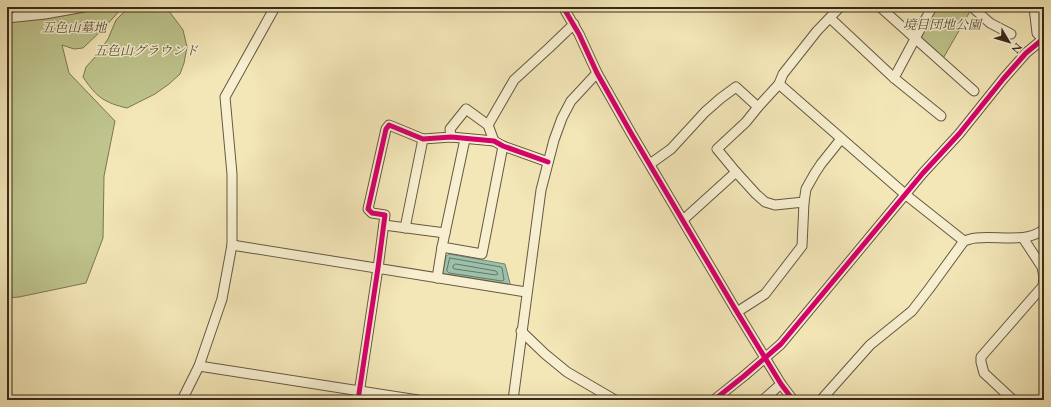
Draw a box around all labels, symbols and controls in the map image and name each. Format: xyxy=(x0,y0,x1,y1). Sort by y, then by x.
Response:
park label: 境目団地公園 xyxy=(903,16,983,34)
park label: 五色山墓地 xyxy=(41,19,108,37)
north arrow xyxy=(989,22,1029,62)
text: N xyxy=(1007,39,1025,57)
park label: 五色山グラウンド xyxy=(94,42,199,60)

